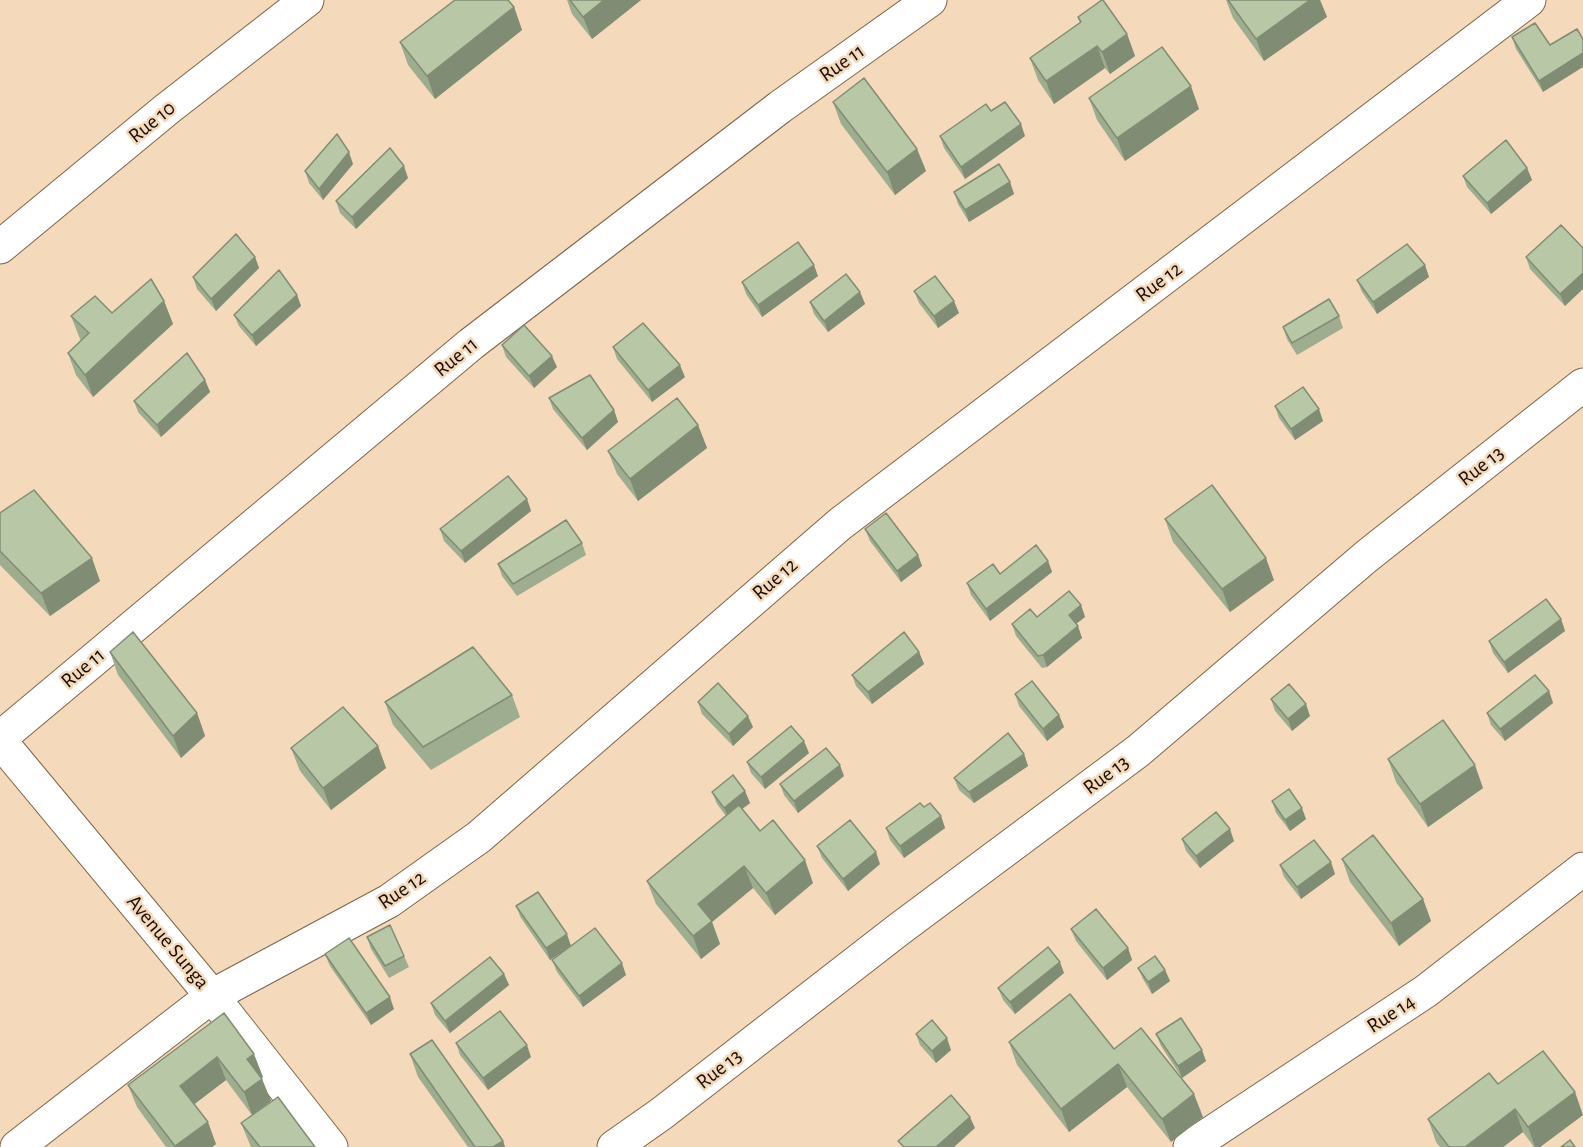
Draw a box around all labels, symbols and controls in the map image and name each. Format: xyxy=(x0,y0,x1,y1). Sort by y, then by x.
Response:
street label: Rue 11 xyxy=(814,38,870,88)
street label: Rue 10 xyxy=(123,95,181,149)
street label: Rue 12 xyxy=(1131,256,1187,308)
street label: Rue 11 xyxy=(429,332,483,382)
street label: Rue 13 xyxy=(1453,440,1509,492)
street label: Rue 12 xyxy=(747,552,803,606)
street label: Rue 11 xyxy=(56,642,110,694)
street label: Rue 13 xyxy=(1078,750,1134,800)
street label: Rue 12 xyxy=(373,865,431,915)
street label: Avenue Sunga xyxy=(121,890,215,994)
street label: Rue 14 xyxy=(1362,989,1420,1039)
street label: Rue 13 xyxy=(691,1043,747,1095)

